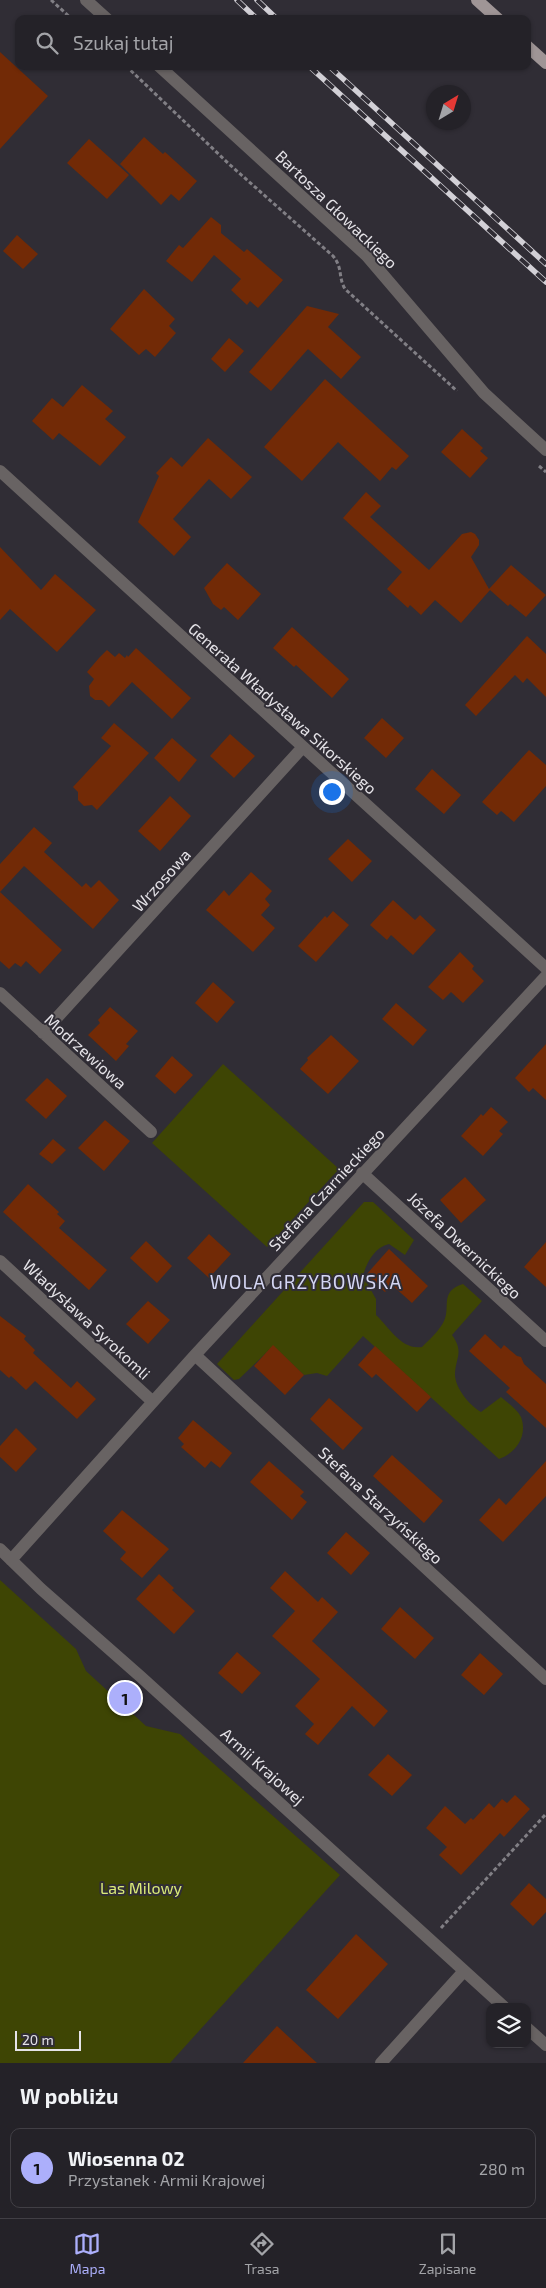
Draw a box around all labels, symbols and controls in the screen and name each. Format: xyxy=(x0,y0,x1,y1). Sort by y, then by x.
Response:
search box xyxy=(15,15,531,70)
icon: search xyxy=(33,29,61,57)
text: Szukaj tutaj xyxy=(73,31,173,54)
north arrow xyxy=(426,85,471,130)
street label: Bartosza Głowackiego xyxy=(272,146,402,272)
street label: Generała Władysława Sikorskiego xyxy=(185,618,381,798)
your location xyxy=(319,779,345,805)
street label: Wrzosowa xyxy=(128,845,194,915)
street label: Modrzewiowa xyxy=(41,1009,131,1093)
street label: Stefana Czarnieckiego xyxy=(264,1124,388,1254)
street label: Józefa Dwernickiego xyxy=(404,1188,526,1302)
street label: Władysława Syrokomli xyxy=(20,1255,154,1383)
district label: WOLA GRZYBOWSKA xyxy=(210,1270,402,1293)
street label: Stefana Starzyńskiego xyxy=(315,1442,447,1568)
pin: 1 xyxy=(109,1679,141,1717)
street label: Armii Krajowej xyxy=(217,1724,308,1809)
park label: Las Milowy xyxy=(100,1878,183,1897)
map controls xyxy=(486,2003,531,2048)
button: layers xyxy=(486,2003,531,2048)
scale bar xyxy=(15,2028,81,2051)
text: 20 m xyxy=(22,2031,54,2048)
text: W pobliżu xyxy=(20,2083,119,2108)
text: Wiosenna 02 xyxy=(68,2147,185,2170)
text: 1 xyxy=(34,2159,40,2178)
text: 280 m xyxy=(479,2159,525,2178)
text: Przystanek · Armii Krajowej xyxy=(68,2170,265,2189)
tab: Mapa xyxy=(70,2230,105,2277)
tab: Trasa xyxy=(245,2230,280,2277)
tab: Zapisane xyxy=(419,2230,476,2277)

